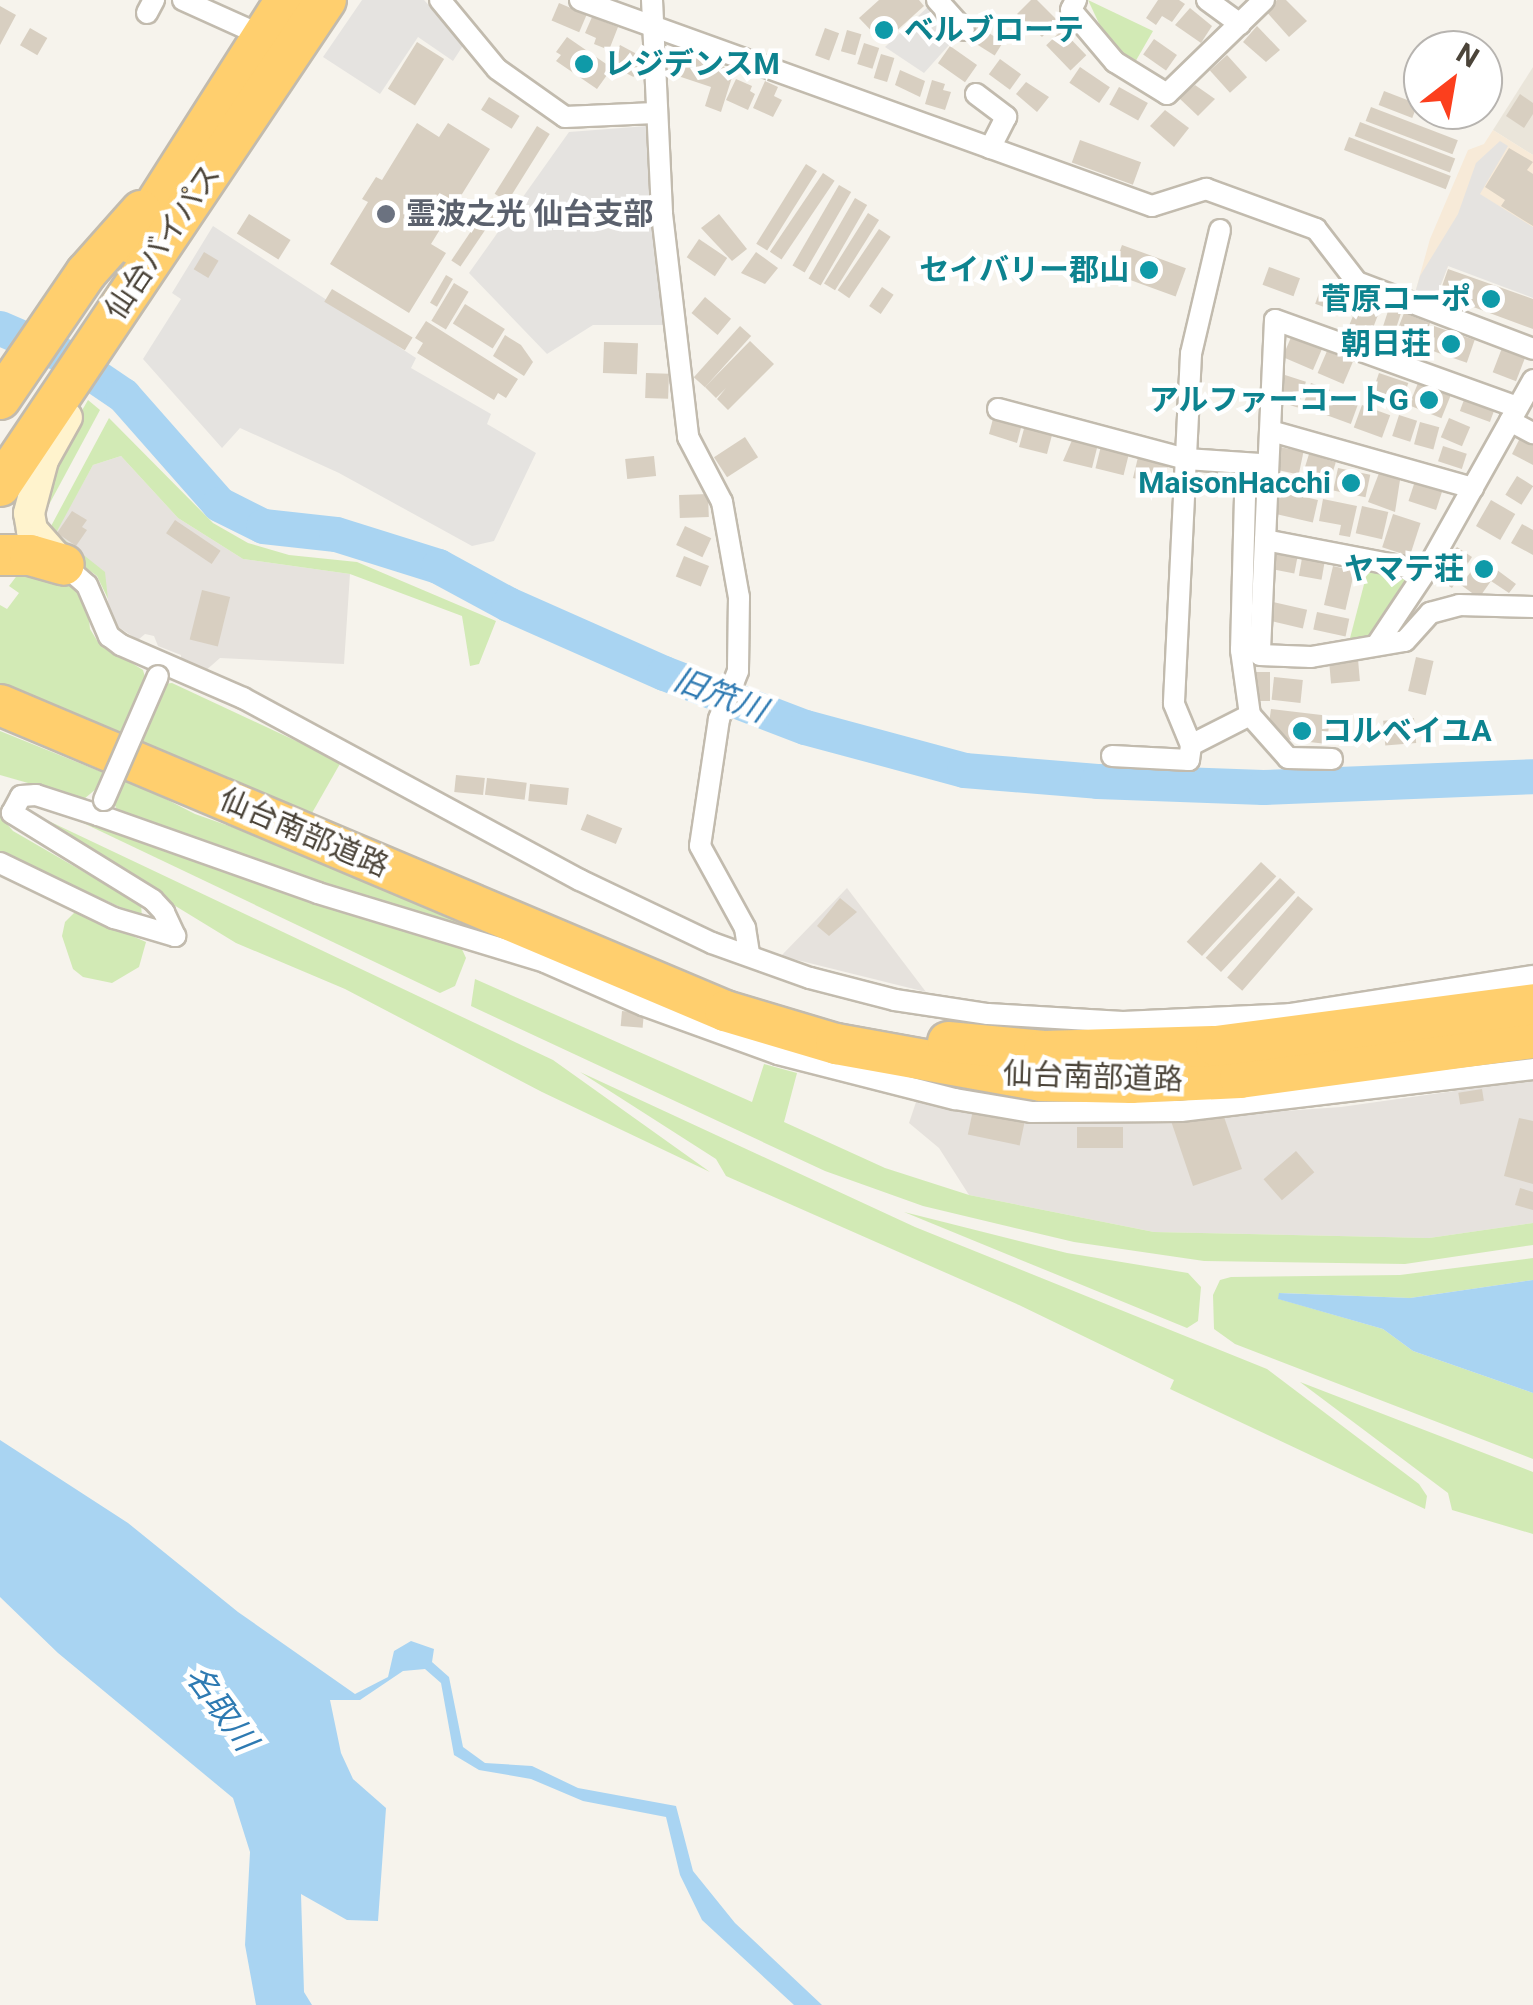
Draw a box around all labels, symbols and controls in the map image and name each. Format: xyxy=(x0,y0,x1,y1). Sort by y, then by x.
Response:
place label: ベルブローテ xyxy=(904,12,1084,48)
marker: ベルブローテ xyxy=(873,19,895,41)
north arrow xyxy=(1403,30,1503,130)
text: N xyxy=(1451,36,1485,75)
place label: レジデンスM xyxy=(604,46,780,82)
marker: レジデンスM xyxy=(573,53,595,75)
street label: 仙台バイパス xyxy=(98,157,228,327)
place label: 霊波之光 仙台支部 xyxy=(406,196,653,232)
marker: 霊波之光 仙台支部 xyxy=(375,203,397,225)
place label: セイバリー郡山 xyxy=(919,252,1129,288)
marker: セイバリー郡山 xyxy=(1138,259,1160,281)
place label: 菅原コーポ xyxy=(1321,281,1471,317)
marker: 菅原コーポ xyxy=(1480,288,1502,310)
place label: 朝日荘 xyxy=(1341,326,1431,362)
marker: 朝日荘 xyxy=(1440,333,1462,355)
place label: アルファーコートG xyxy=(1149,382,1409,418)
marker: アルファーコートG xyxy=(1418,389,1440,411)
place label: MaisonHacchi xyxy=(1138,465,1331,501)
marker: MaisonHacchi xyxy=(1340,472,1362,494)
place label: ヤマテ荘 xyxy=(1344,551,1464,587)
marker: ヤマテ荘 xyxy=(1473,558,1495,580)
water label: 旧笊川 xyxy=(668,660,772,730)
place label: コルベイユA xyxy=(1322,713,1492,749)
marker: コルベイユA xyxy=(1291,720,1313,742)
street label: 仙台南部道路 xyxy=(214,781,394,885)
street label: 仙台南部道路 xyxy=(1002,1056,1184,1098)
water label: 名取川 xyxy=(177,1658,265,1758)

